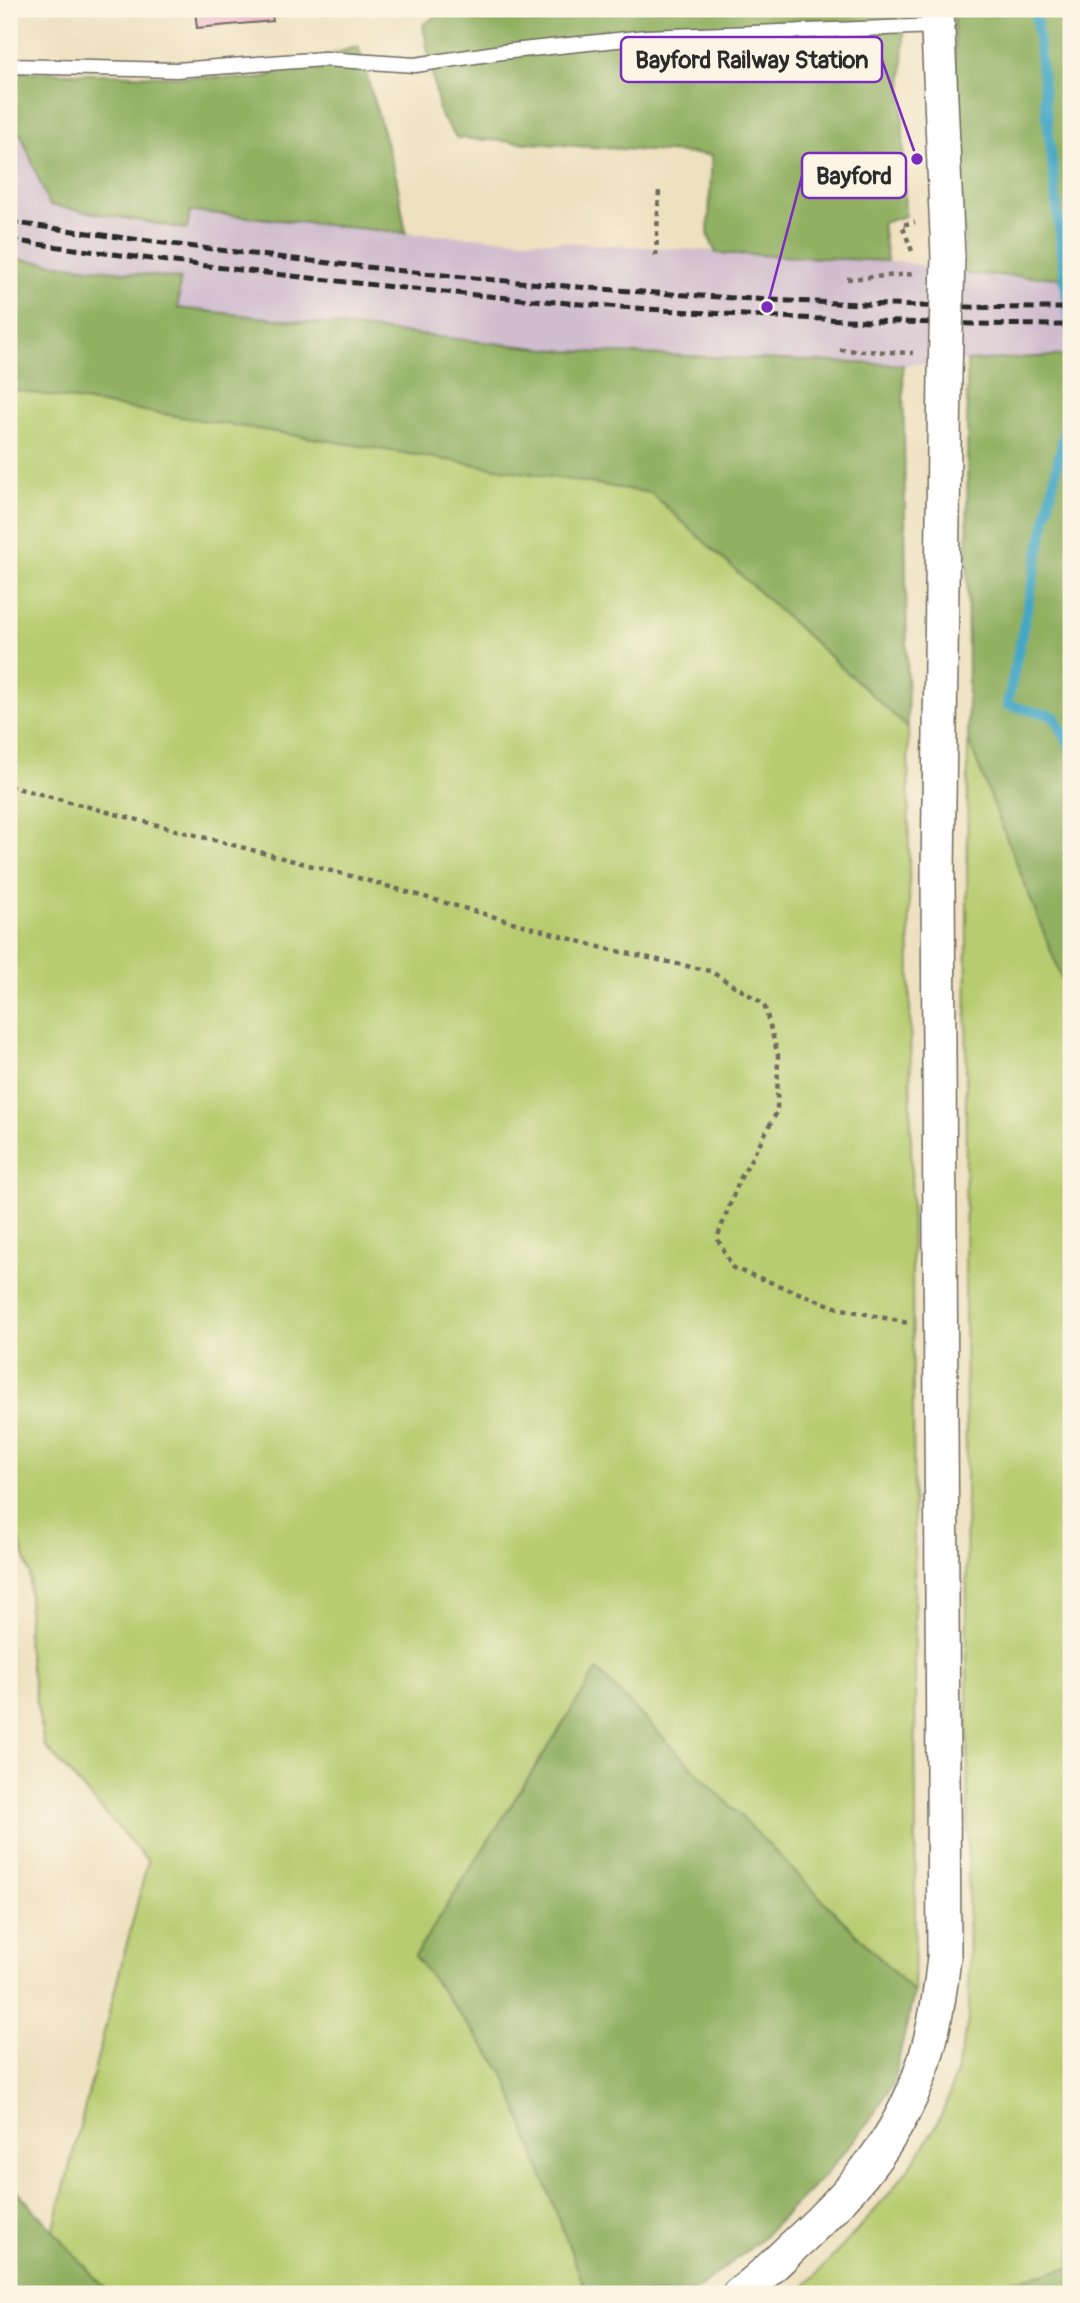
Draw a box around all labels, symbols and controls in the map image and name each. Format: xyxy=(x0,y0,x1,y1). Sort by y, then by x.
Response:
callout: Bayford Railway Station xyxy=(621,37,882,82)
text: Bayford Railway Station xyxy=(635,46,869,75)
callout: Bayford xyxy=(802,153,906,198)
text: Bayford xyxy=(816,162,892,191)

